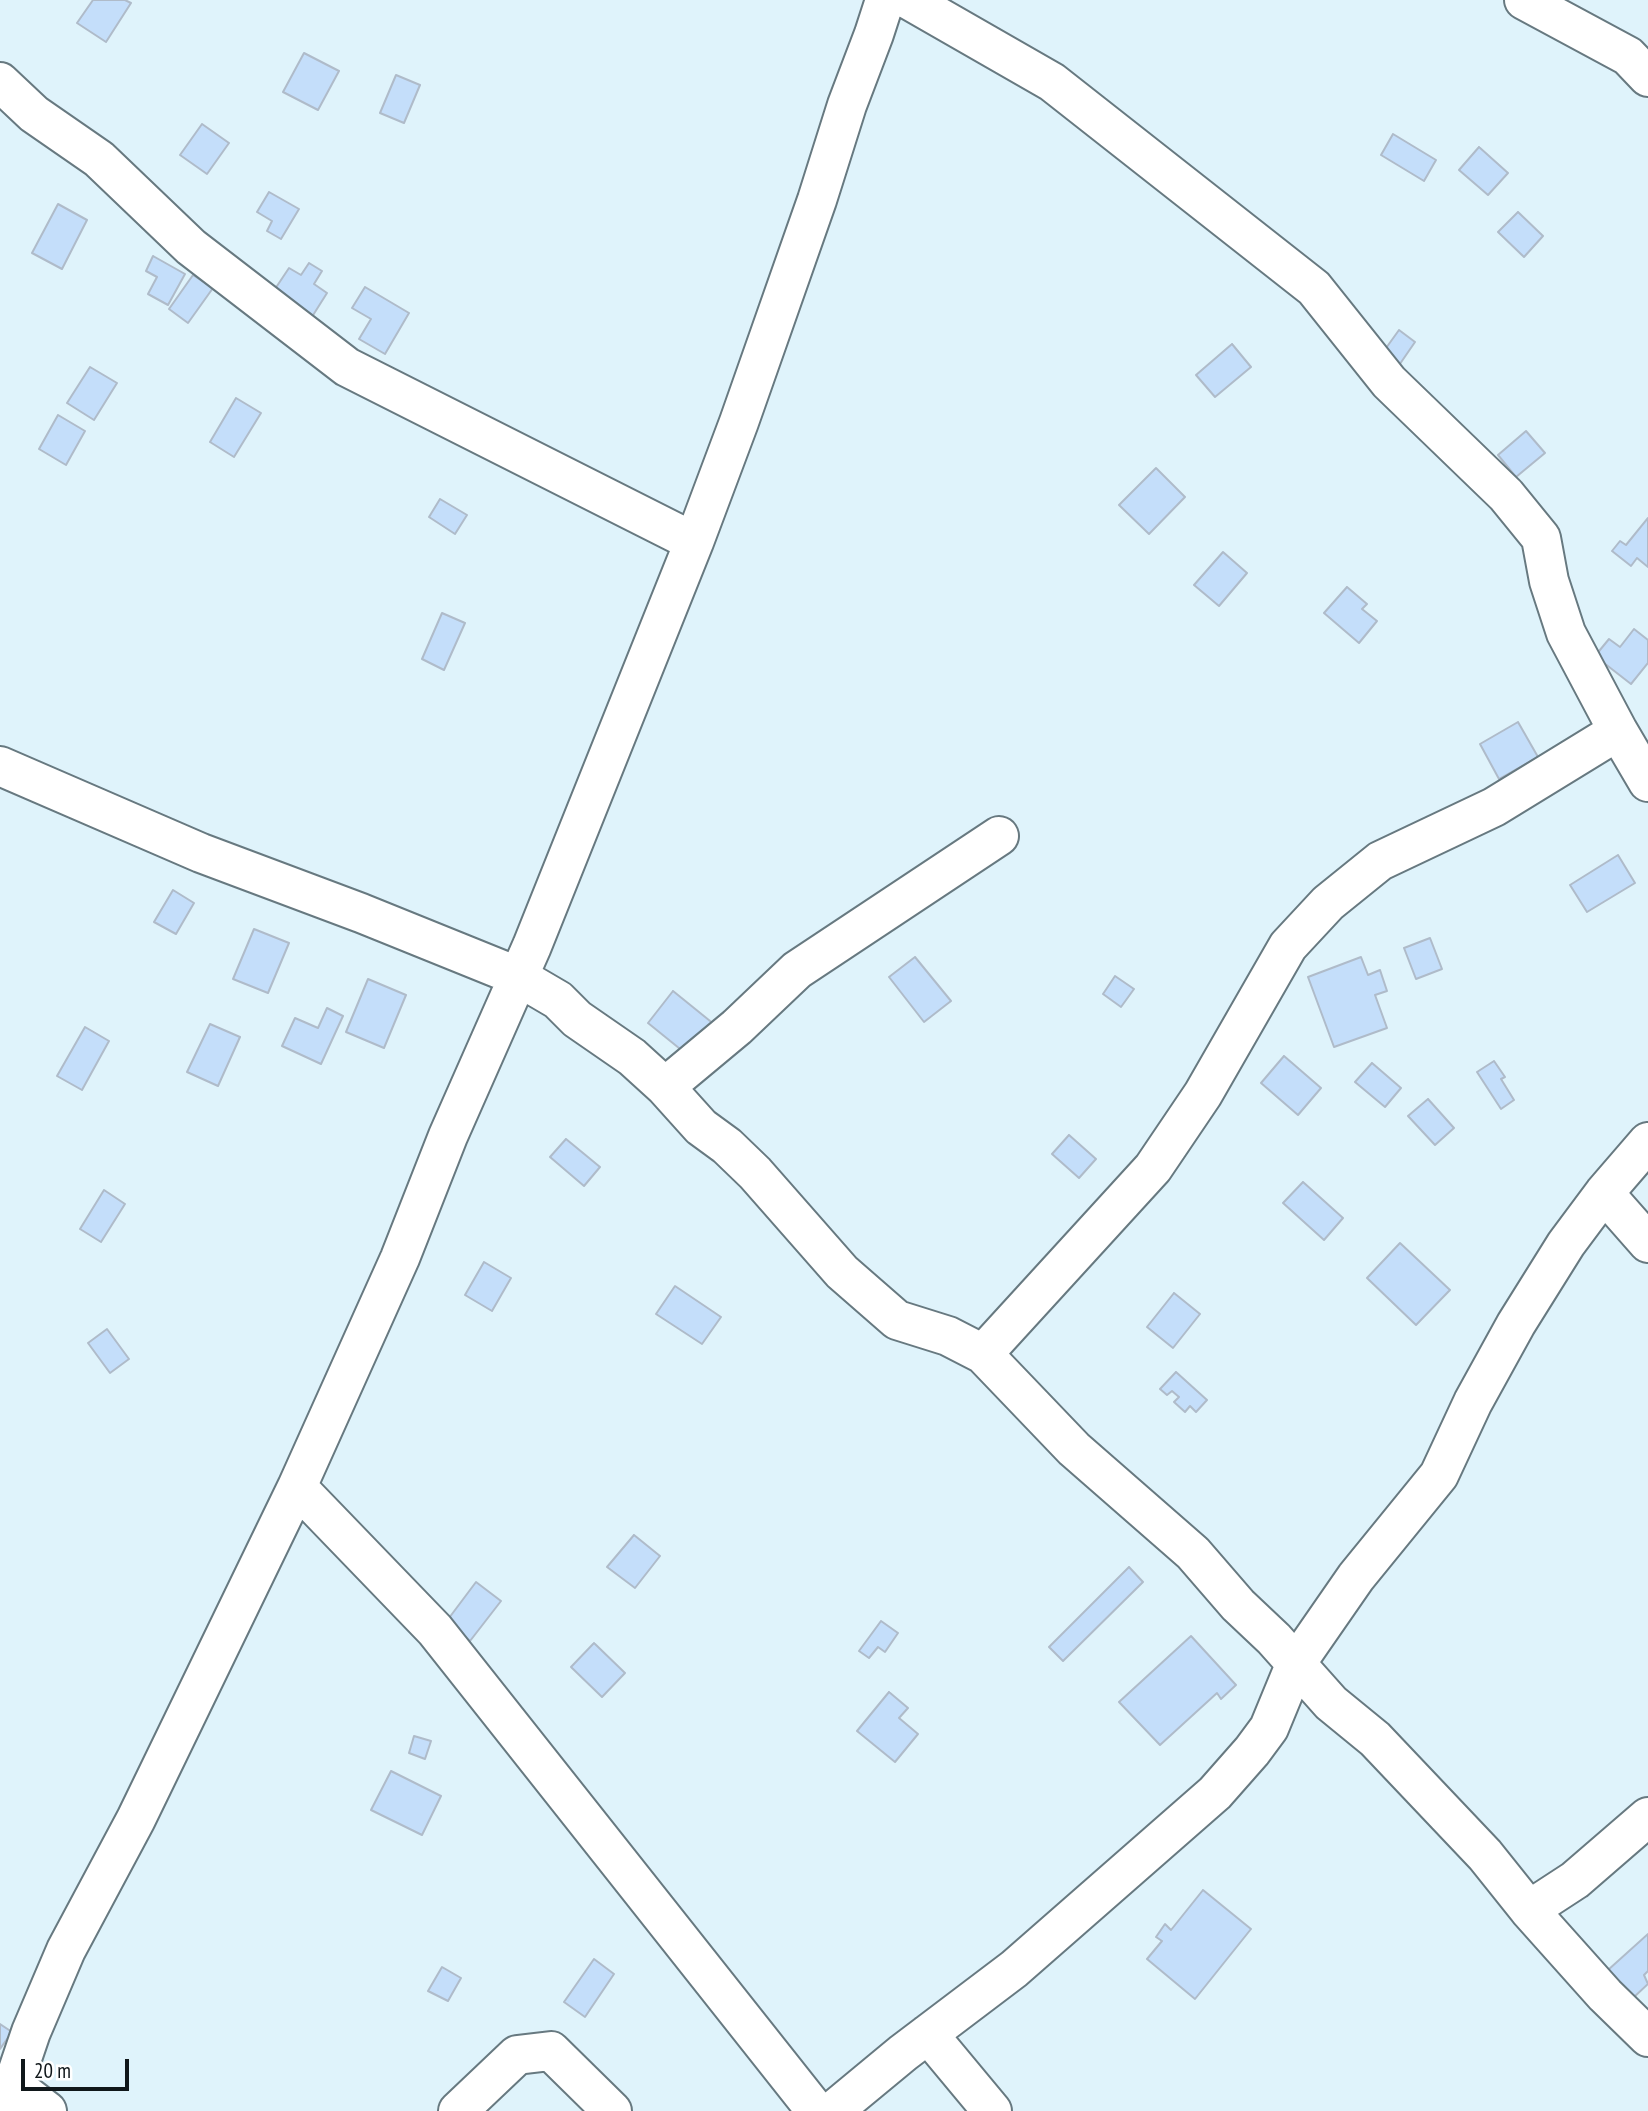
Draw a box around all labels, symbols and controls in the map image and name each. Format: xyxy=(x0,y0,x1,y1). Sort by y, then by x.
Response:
scale bar xyxy=(24,2044,133,2088)
text: 20 m xyxy=(34,2057,71,2084)

